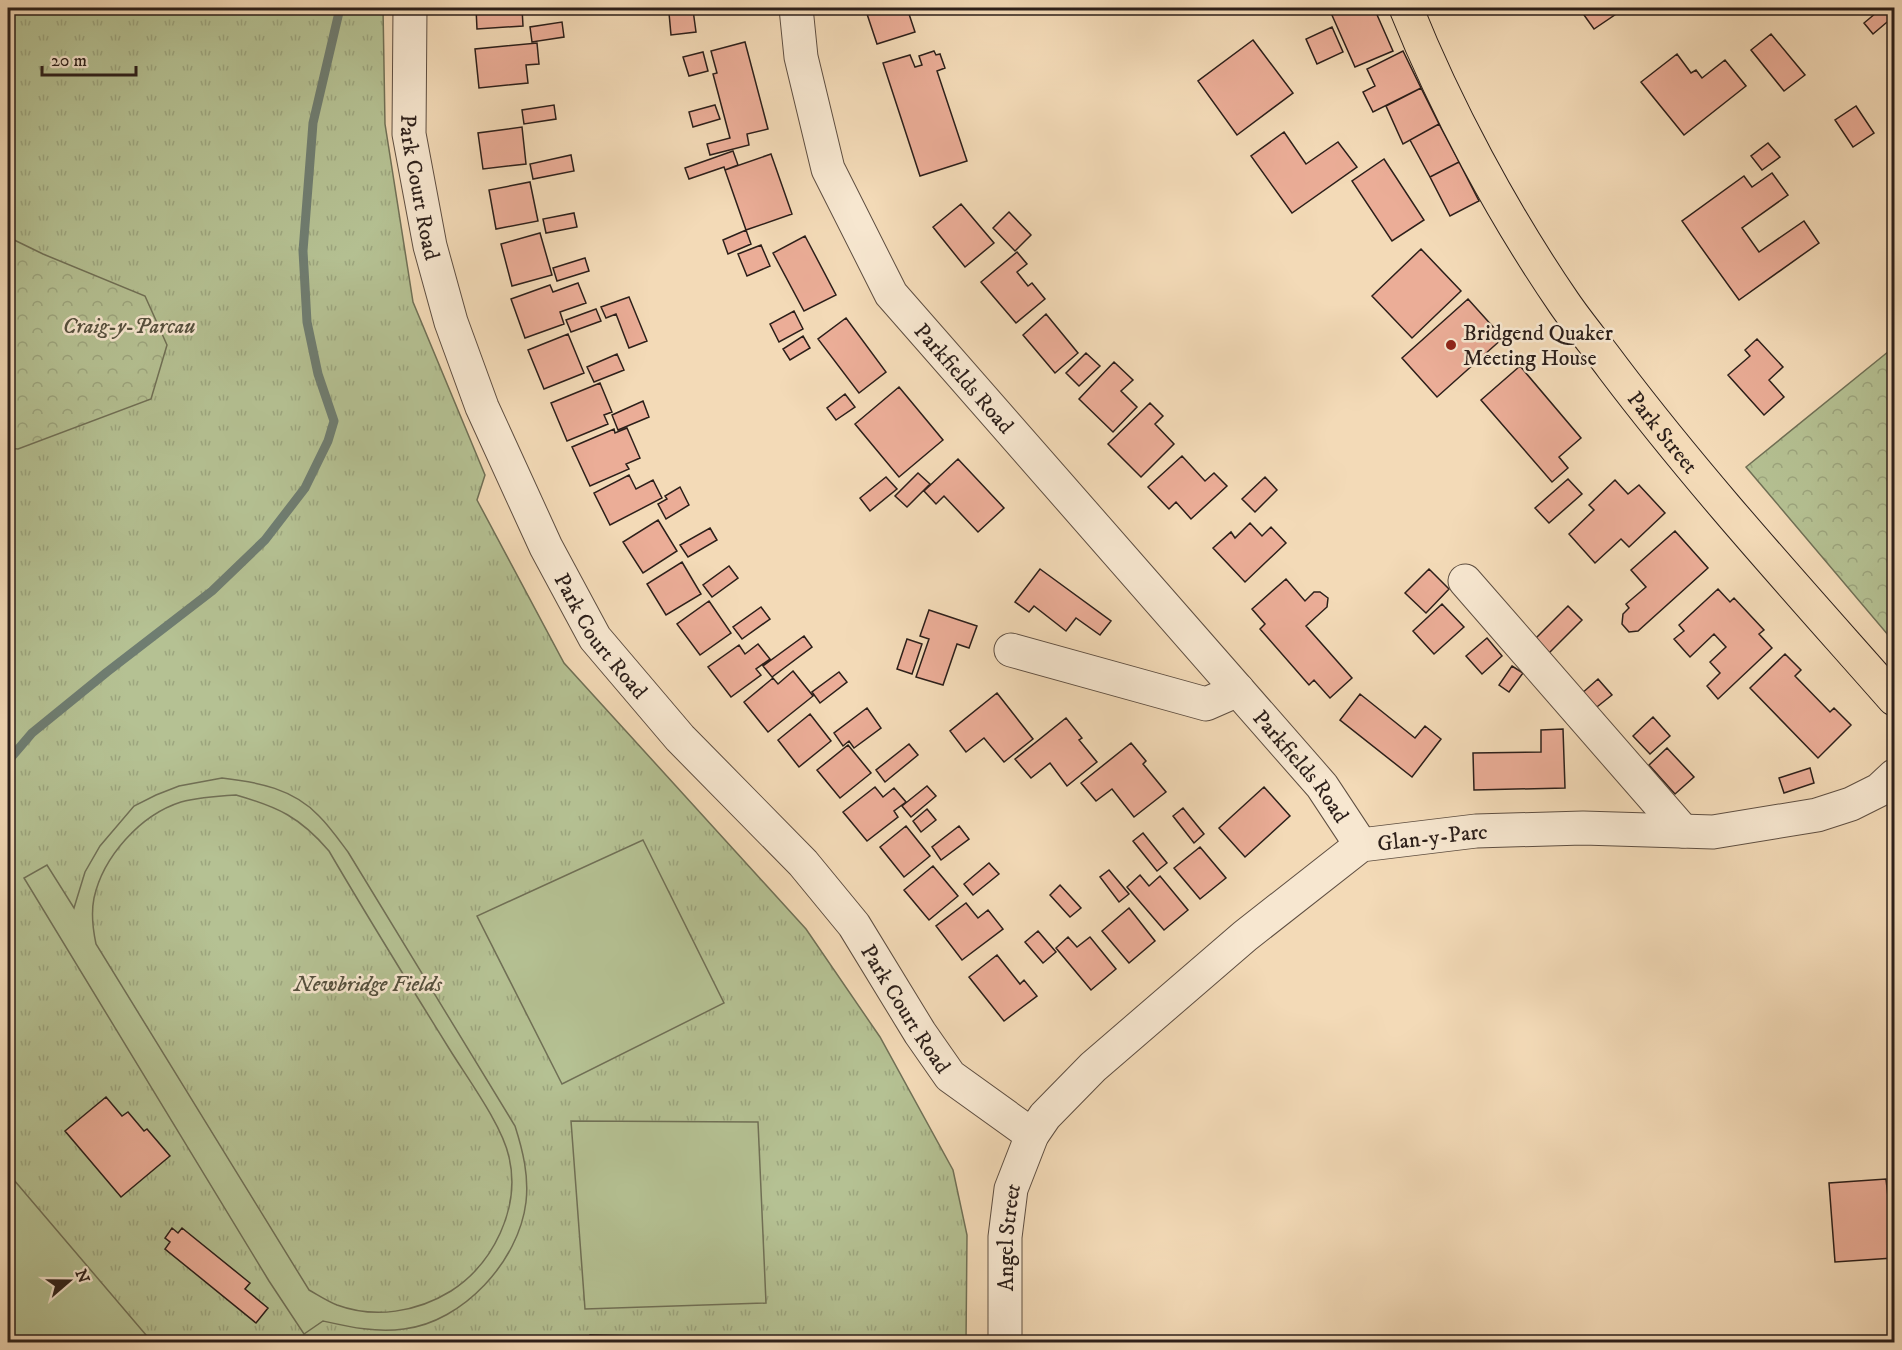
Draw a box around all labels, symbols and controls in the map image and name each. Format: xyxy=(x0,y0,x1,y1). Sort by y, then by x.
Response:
scale bar xyxy=(42,39,136,77)
text: 20 m xyxy=(51,50,87,72)
street label: Park Court Road xyxy=(394,114,445,263)
park label: Craig-y-Parcau xyxy=(62,313,196,340)
street label: Parkfields Road xyxy=(908,318,1019,440)
place label: Bridgend Quaker Meeting House xyxy=(1463,320,1614,372)
marker: Bridgend Quaker Meeting House xyxy=(1444,338,1458,352)
street label: Park Street xyxy=(1621,386,1703,479)
street label: Park Court Road xyxy=(548,569,653,705)
street label: Parkfields Road xyxy=(1246,705,1354,828)
street label: Glan-y-Parc xyxy=(1376,819,1488,858)
street label: Park Court Road xyxy=(854,940,956,1079)
park label: Newbridge Fields xyxy=(292,971,443,998)
street label: Angel Street xyxy=(993,1179,1027,1291)
north arrow xyxy=(39,1251,99,1311)
text: N xyxy=(71,1267,94,1286)

